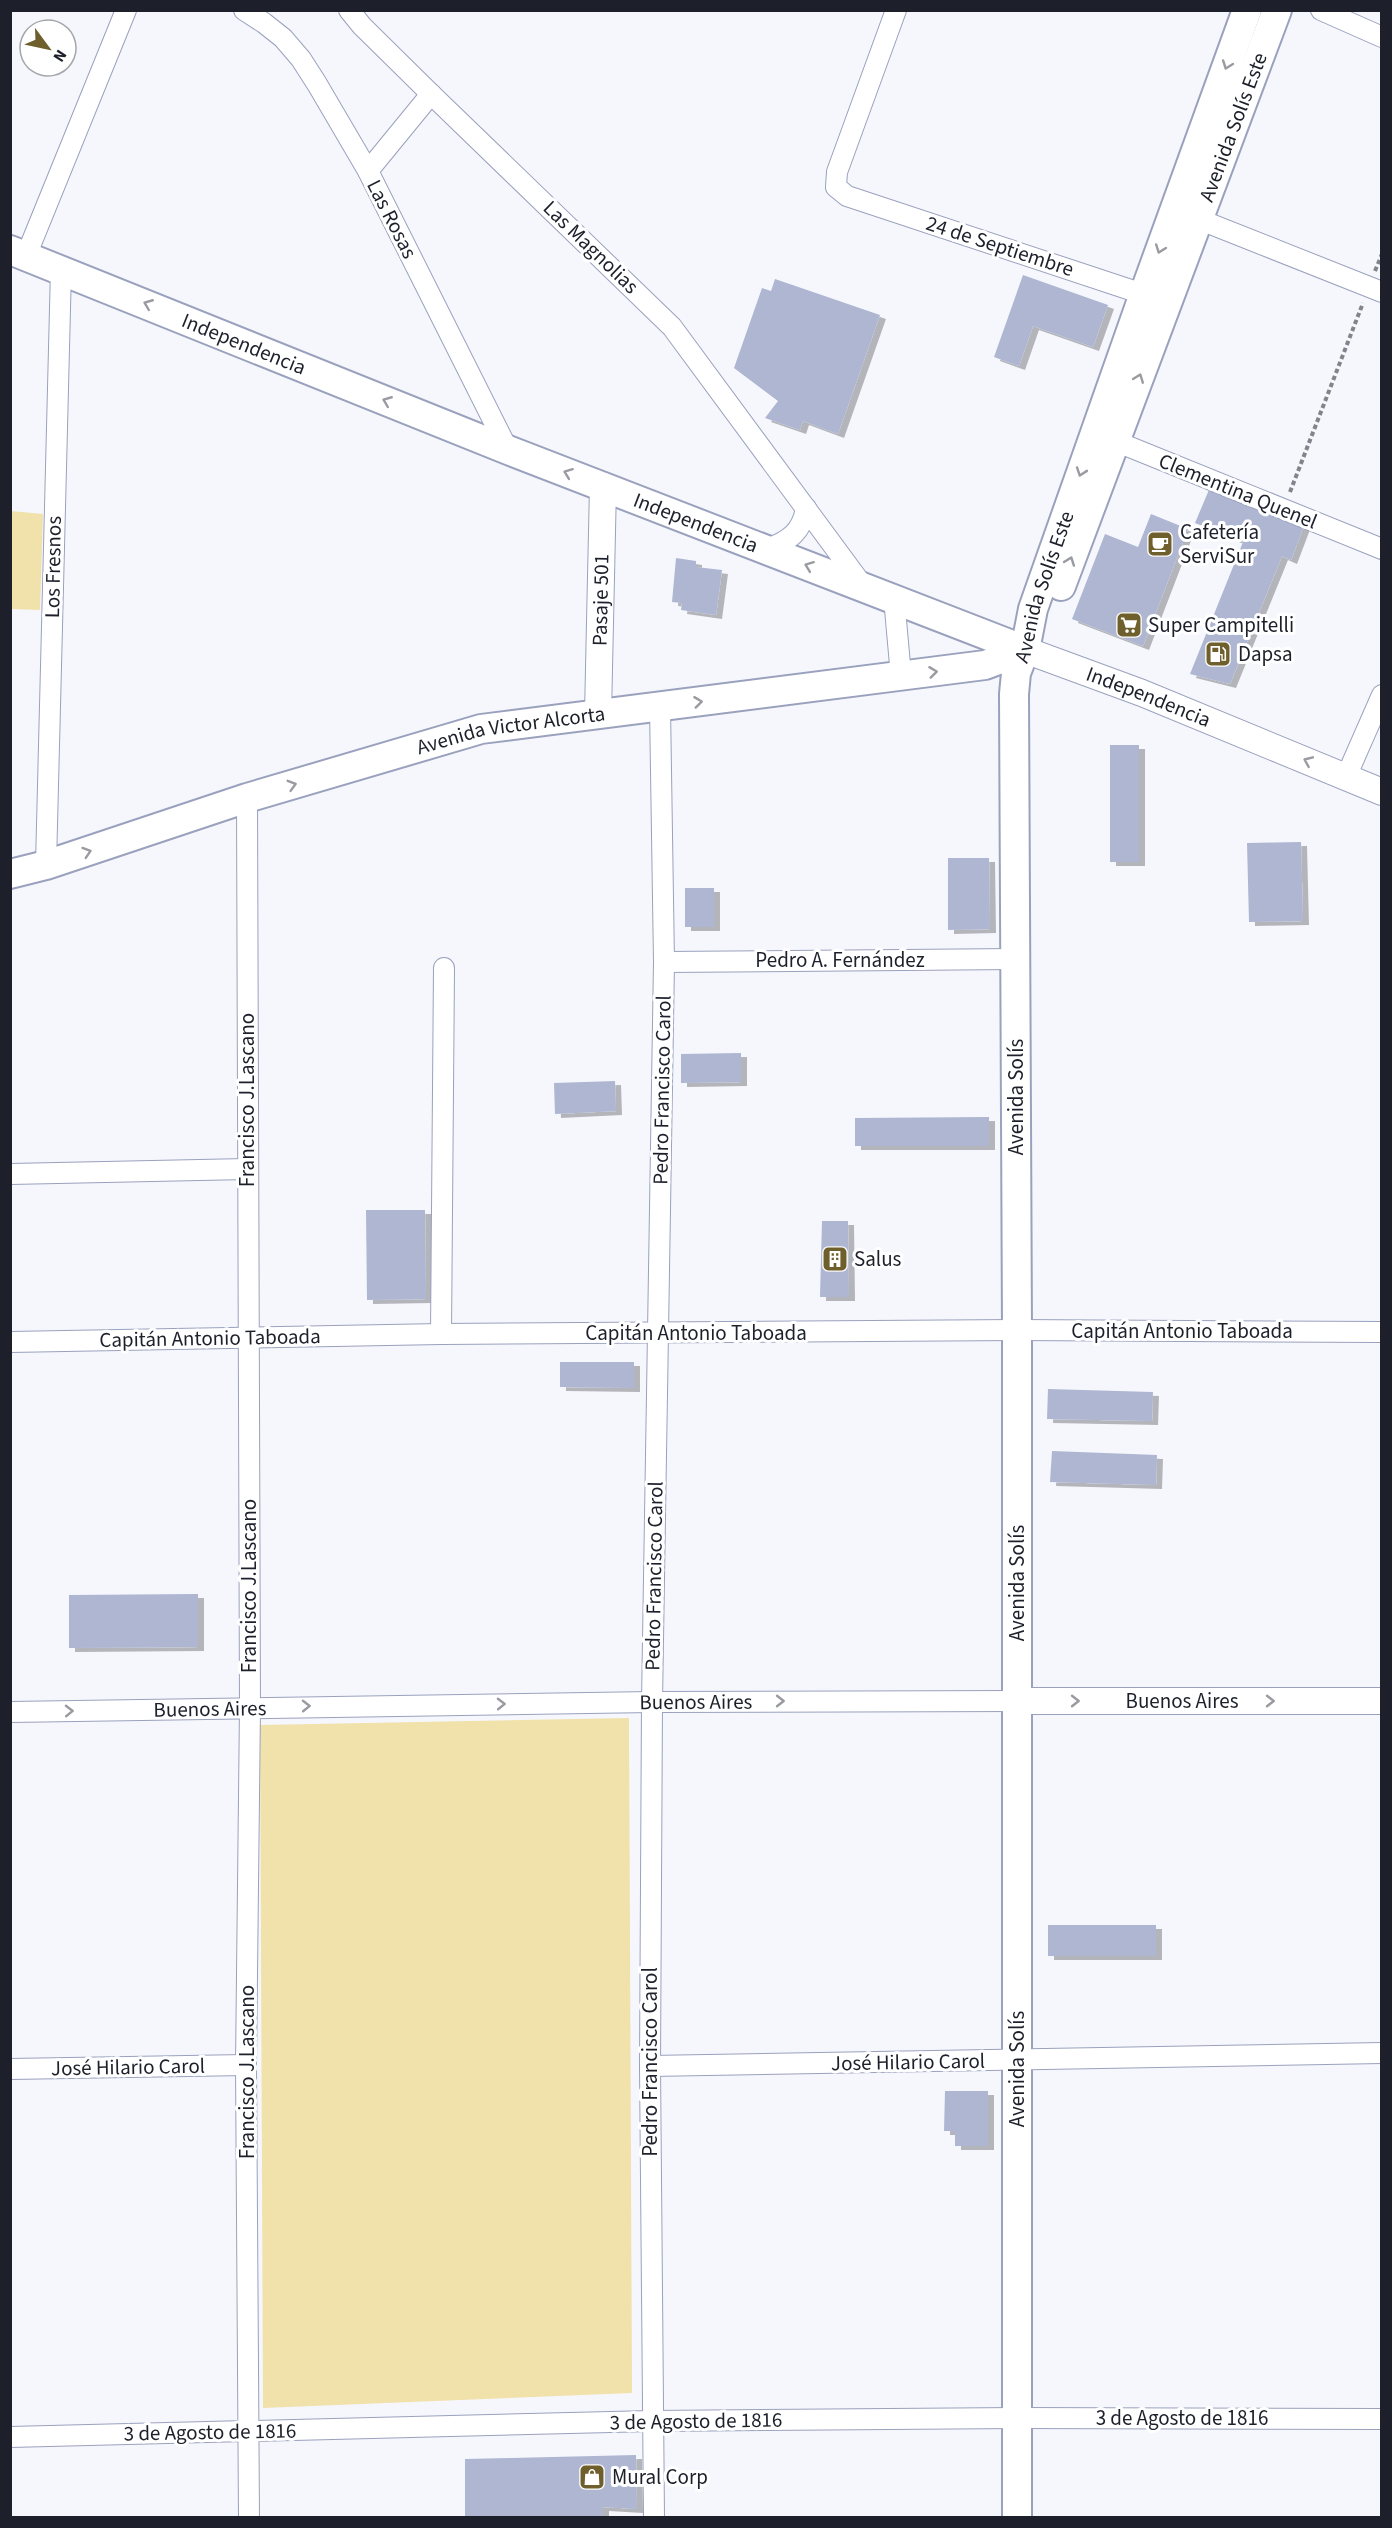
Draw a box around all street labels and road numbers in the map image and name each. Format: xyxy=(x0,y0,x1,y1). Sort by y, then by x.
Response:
street label: Avenida Solís Este xyxy=(1191,48,1275,206)
street label: Las Rosas xyxy=(359,174,425,264)
street label: Las Magnolias xyxy=(536,193,646,301)
street label: 24 de Septiembre xyxy=(922,208,1078,284)
street label: Independencia xyxy=(177,305,311,382)
street label: Clementina Quenel xyxy=(1154,446,1322,536)
street label: Independencia xyxy=(629,485,763,560)
street label: Avenida Solís Este xyxy=(1006,507,1081,667)
street label: Los Fresnos xyxy=(37,515,69,618)
street label: Pasaje 501 xyxy=(584,554,617,646)
street label: Independencia xyxy=(1082,659,1215,735)
street label: Avenida Victor Alcorta xyxy=(413,698,607,762)
street label: Pedro A. Fernández xyxy=(755,945,925,975)
street label: Pedro Francisco Carol xyxy=(645,995,679,1185)
street label: Francisco J.Lascano xyxy=(232,1013,262,1187)
street label: Avenida Solís xyxy=(1001,1039,1031,1155)
street label: Capitán Antonio Taboada xyxy=(1071,1316,1293,1346)
street label: Capitán Antonio Taboada xyxy=(585,1318,807,1348)
street label: Capitán Antonio Taboada xyxy=(99,1321,321,1355)
street label: Pedro Francisco Carol xyxy=(637,1481,671,1671)
street label: Francisco J.Lascano xyxy=(234,1499,264,1673)
street label: Avenida Solís xyxy=(1002,1525,1032,1641)
street label: Buenos Aires xyxy=(1126,1686,1239,1716)
street label: Buenos Aires xyxy=(639,1687,753,1717)
street label: Buenos Aires xyxy=(153,1693,267,1725)
street label: Pedro Francisco Carol xyxy=(635,1967,665,2157)
street label: Francisco J.Lascano xyxy=(232,1985,262,2159)
street label: Avenida Solís xyxy=(1002,2011,1032,2127)
street label: José Hilario Carol xyxy=(831,2046,985,2078)
street label: José Hilario Carol xyxy=(51,2051,205,2083)
street label: 3 de Agosto de 1816 xyxy=(1096,2403,1268,2433)
street label: 3 de Agosto de 1816 xyxy=(609,2404,783,2438)
street label: 3 de Agosto de 1816 xyxy=(123,2415,297,2449)

